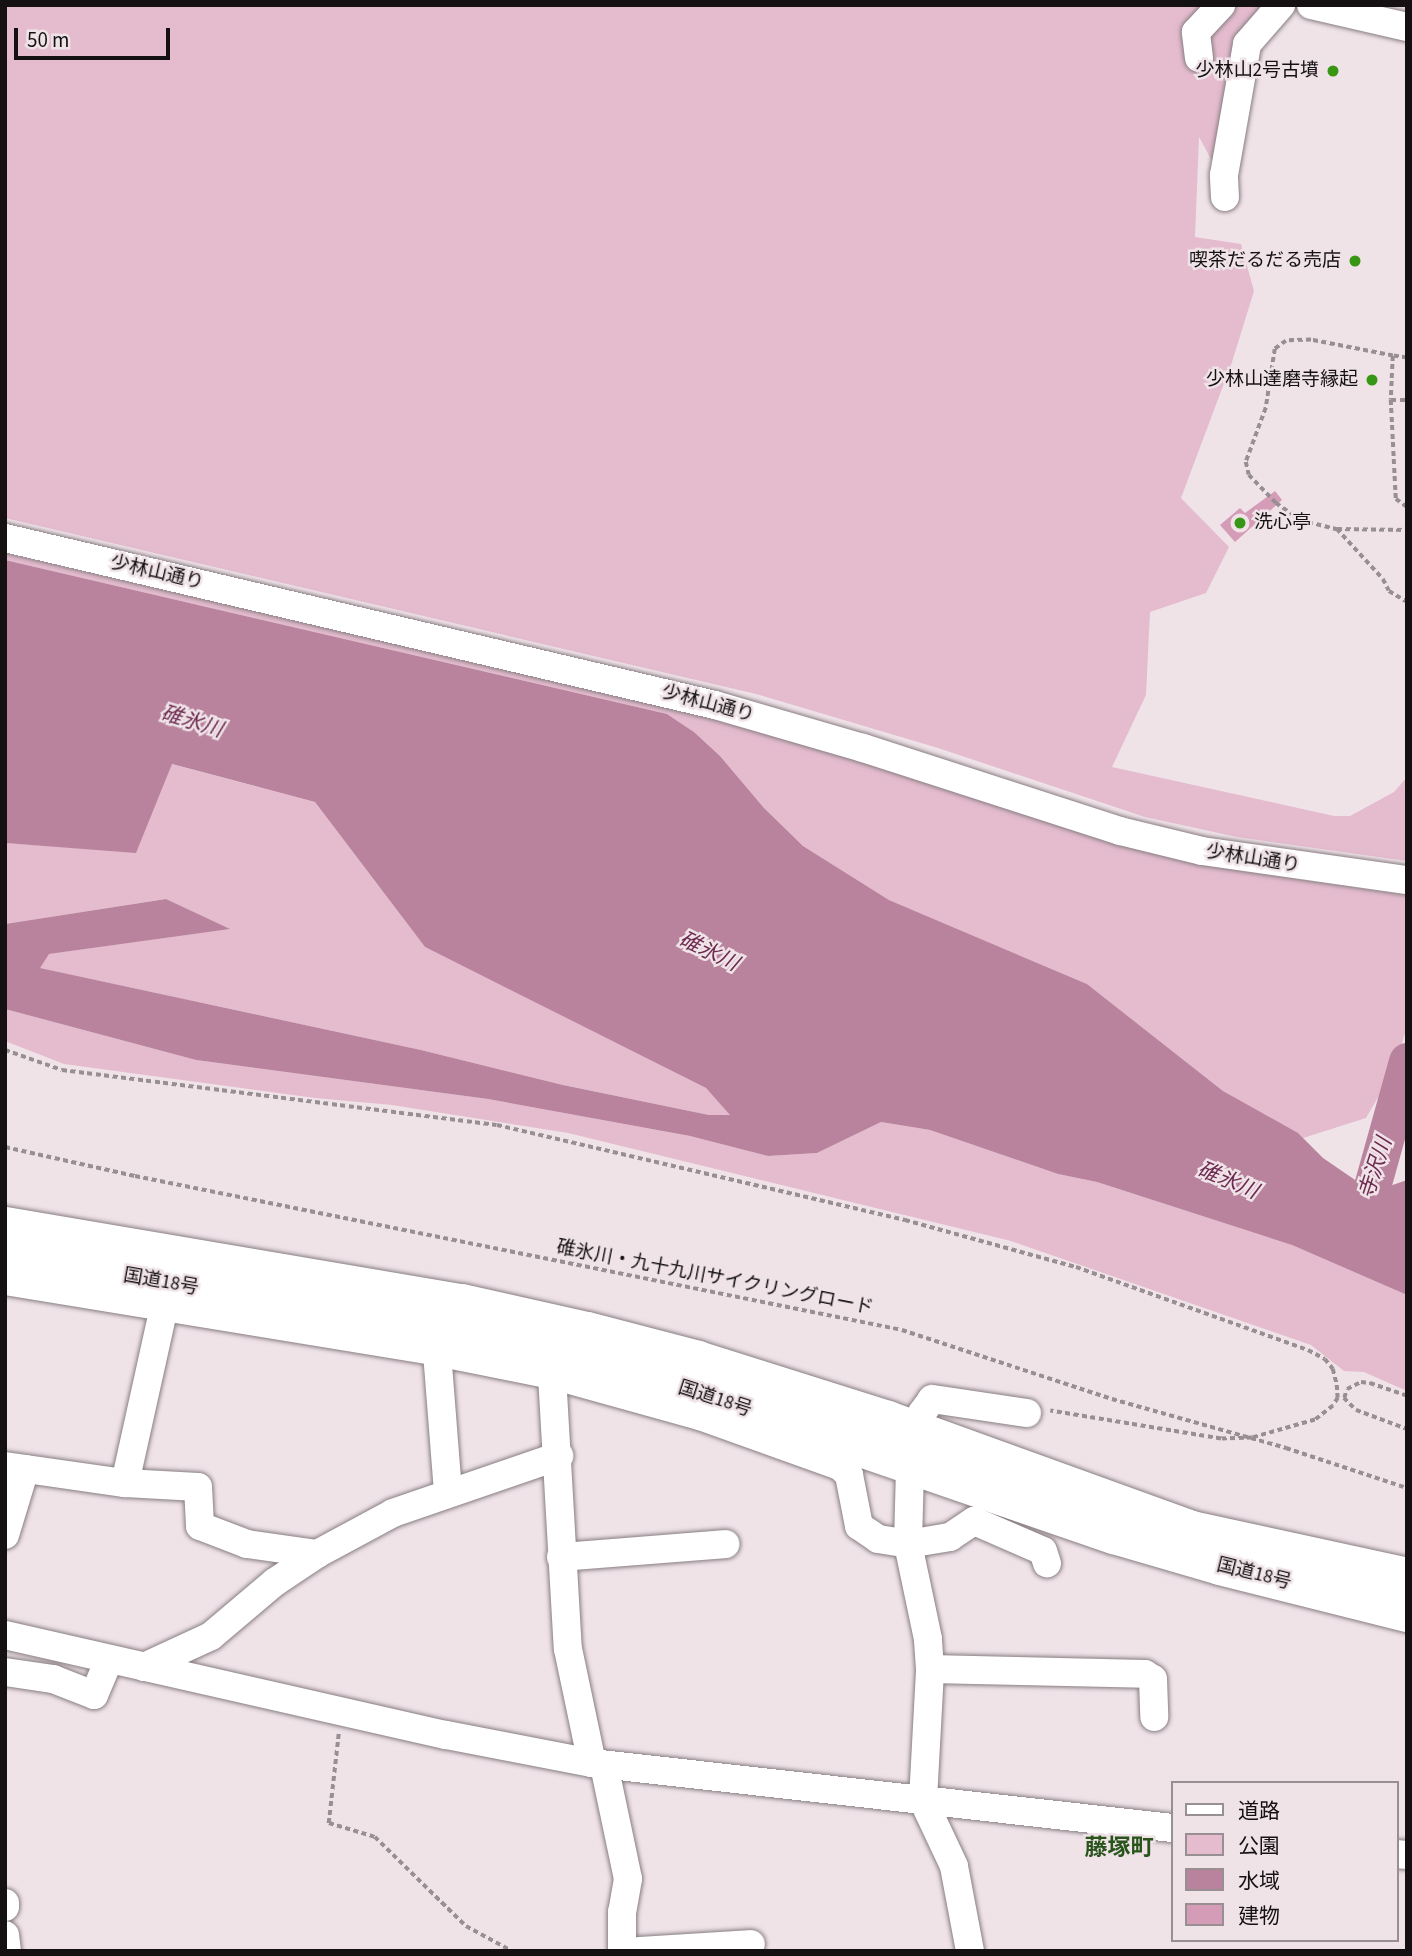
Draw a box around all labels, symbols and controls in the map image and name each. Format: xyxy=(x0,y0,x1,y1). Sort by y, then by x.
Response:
scale bar xyxy=(18,14,173,58)
text: 50 m xyxy=(27,25,69,55)
place label: 少林山2号古墳 xyxy=(1196,60,1319,82)
marker: 少林山2号古墳 xyxy=(1325,63,1341,79)
place label: 喫茶だるだる売店 xyxy=(1189,250,1341,272)
marker: 喫茶だるだる売店 xyxy=(1347,253,1363,269)
place label: 少林山達磨寺縁起 xyxy=(1206,369,1358,391)
marker: 少林山達磨寺縁起 xyxy=(1364,372,1380,388)
place label: 洗心亭 xyxy=(1254,512,1311,534)
marker: 洗心亭 xyxy=(1232,515,1248,531)
street label: 少林山通り xyxy=(108,551,206,595)
street label: 少林山通り xyxy=(659,681,757,727)
water label: 碓氷川 xyxy=(158,700,226,742)
street label: 少林山通り xyxy=(1204,840,1302,878)
water label: 碓氷川 xyxy=(675,926,743,976)
water label: 寺沢川 xyxy=(1353,1134,1397,1202)
water label: 碓氷川 xyxy=(1194,1156,1262,1204)
street label: 碓氷川・九十九川サイクリングロード xyxy=(554,1236,876,1320)
street label: 国道18号 xyxy=(122,1264,200,1300)
street label: 国道18号 xyxy=(675,1376,755,1422)
street label: 国道18号 xyxy=(1214,1554,1294,1594)
legend xyxy=(1170,1781,1398,1942)
text: 道路 xyxy=(1238,1796,1280,1826)
text: 公園 xyxy=(1238,1831,1280,1861)
district label: 藤塚町 xyxy=(1085,1834,1153,1862)
text: 水域 xyxy=(1238,1866,1280,1896)
text: 建物 xyxy=(1238,1901,1280,1931)

